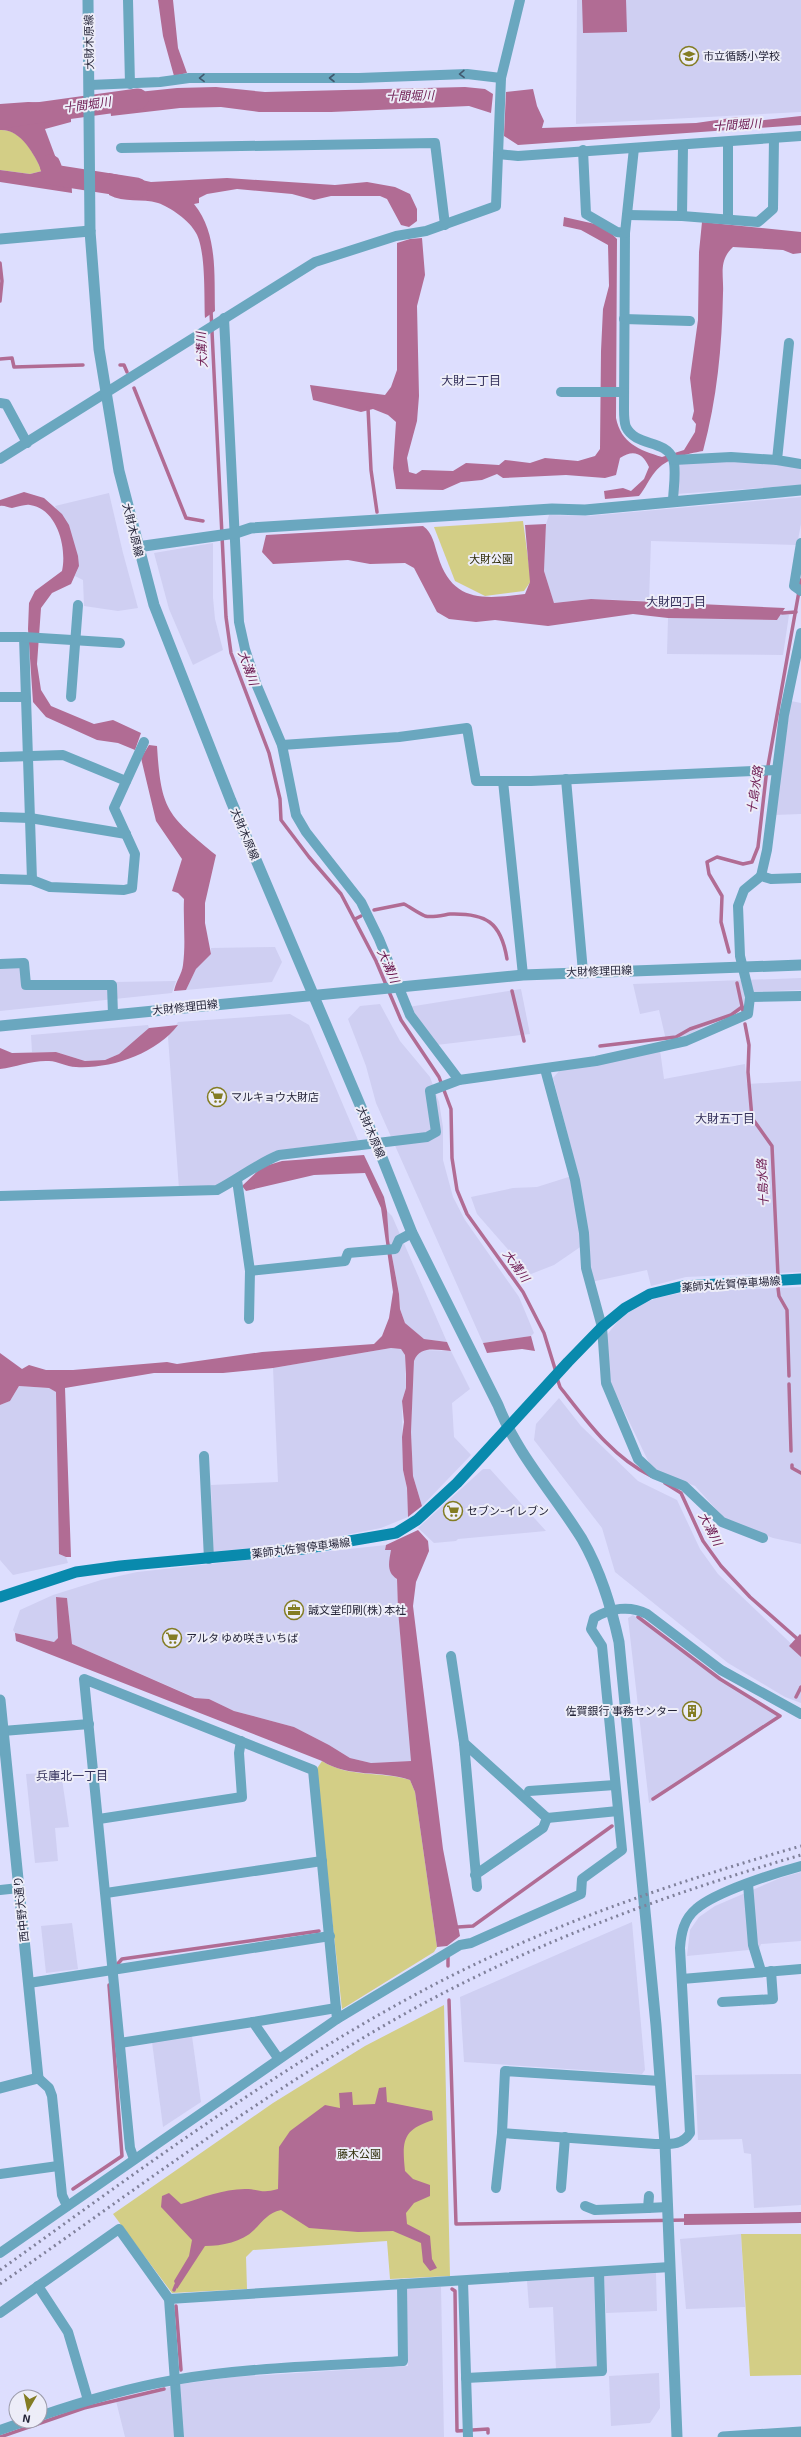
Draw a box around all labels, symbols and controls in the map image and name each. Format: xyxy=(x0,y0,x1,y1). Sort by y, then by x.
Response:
street label: 大財木原線 xyxy=(82,14,95,70)
school or university icon: 市立循誘小学校 xyxy=(678,45,700,67)
place label: 市立循誘小学校 xyxy=(703,49,780,62)
one-way arrow xyxy=(459,70,465,78)
one-way arrow xyxy=(199,74,205,82)
one-way arrow xyxy=(329,74,335,82)
water label: 十間堀川 xyxy=(386,88,436,102)
water label: 十間堀川 xyxy=(62,93,114,114)
water label: 十間堀川 xyxy=(712,115,763,133)
water label: 大溝川 xyxy=(193,330,209,368)
district label: 大財二丁目 xyxy=(441,373,501,387)
street label: 大財木原線 xyxy=(121,502,146,558)
park label: 大財公園 xyxy=(469,552,513,565)
district label: 大財四丁目 xyxy=(646,594,706,608)
water label: 大溝川 xyxy=(236,648,262,689)
water label: 十島水路 xyxy=(744,764,764,815)
street label: 大財木原線 xyxy=(229,806,262,862)
water label: 大溝川 xyxy=(375,946,403,987)
street label: 大財修理田線 xyxy=(566,963,632,978)
street label: 大財修理田線 xyxy=(151,997,218,1016)
supermarket icon: マルキョウ大財店 xyxy=(206,1086,228,1108)
place label: マルキョウ大財店 xyxy=(231,1090,319,1103)
street label: 大財木原線 xyxy=(355,1104,388,1160)
district label: 大財五丁目 xyxy=(695,1111,755,1125)
water label: 十島水路 xyxy=(754,1158,770,1207)
water label: 大溝川 xyxy=(501,1247,534,1286)
street label: 薬師丸佐賀停車場線 xyxy=(681,1274,781,1293)
supermarket icon: セブン-イレブン xyxy=(442,1500,464,1522)
place label: セブン-イレブン xyxy=(467,1504,549,1517)
water label: 大溝川 xyxy=(696,1509,726,1549)
street label: 薬師丸佐賀停車場線 xyxy=(251,1535,351,1560)
office icon: 誠文堂印刷(株) 本社 xyxy=(283,1599,305,1621)
place label: 誠文堂印刷(株) 本社 xyxy=(308,1603,406,1616)
supermarket icon: アルタ ゆめ咲きいちば xyxy=(161,1627,183,1649)
place label: アルタ ゆめ咲きいちば xyxy=(186,1631,298,1644)
building icon: 佐賀銀行 事務センター xyxy=(681,1700,703,1722)
place label: 佐賀銀行 事務センター xyxy=(566,1704,678,1717)
district label: 兵庫北一丁目 xyxy=(36,1768,108,1782)
street label: 西中野大通り xyxy=(11,1876,30,1943)
park label: 藤木公園 xyxy=(337,2147,381,2160)
north arrow xyxy=(8,2389,48,2429)
text: N xyxy=(21,2412,31,2426)

